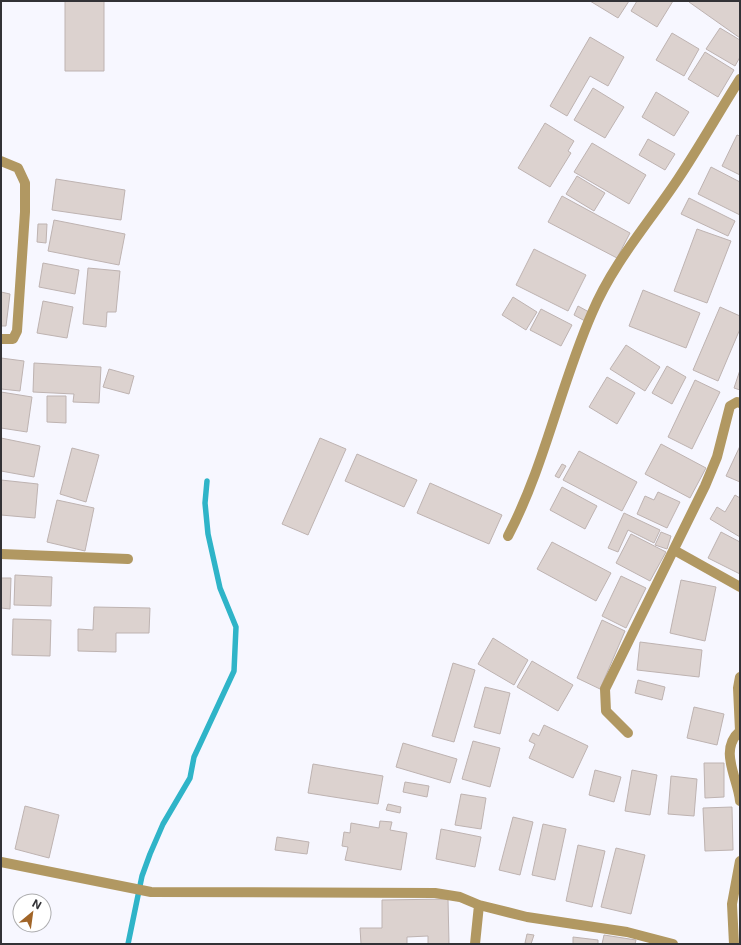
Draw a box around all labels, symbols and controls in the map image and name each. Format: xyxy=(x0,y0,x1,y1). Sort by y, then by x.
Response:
north arrow xyxy=(12,893,52,933)
text: N xyxy=(30,896,44,912)

